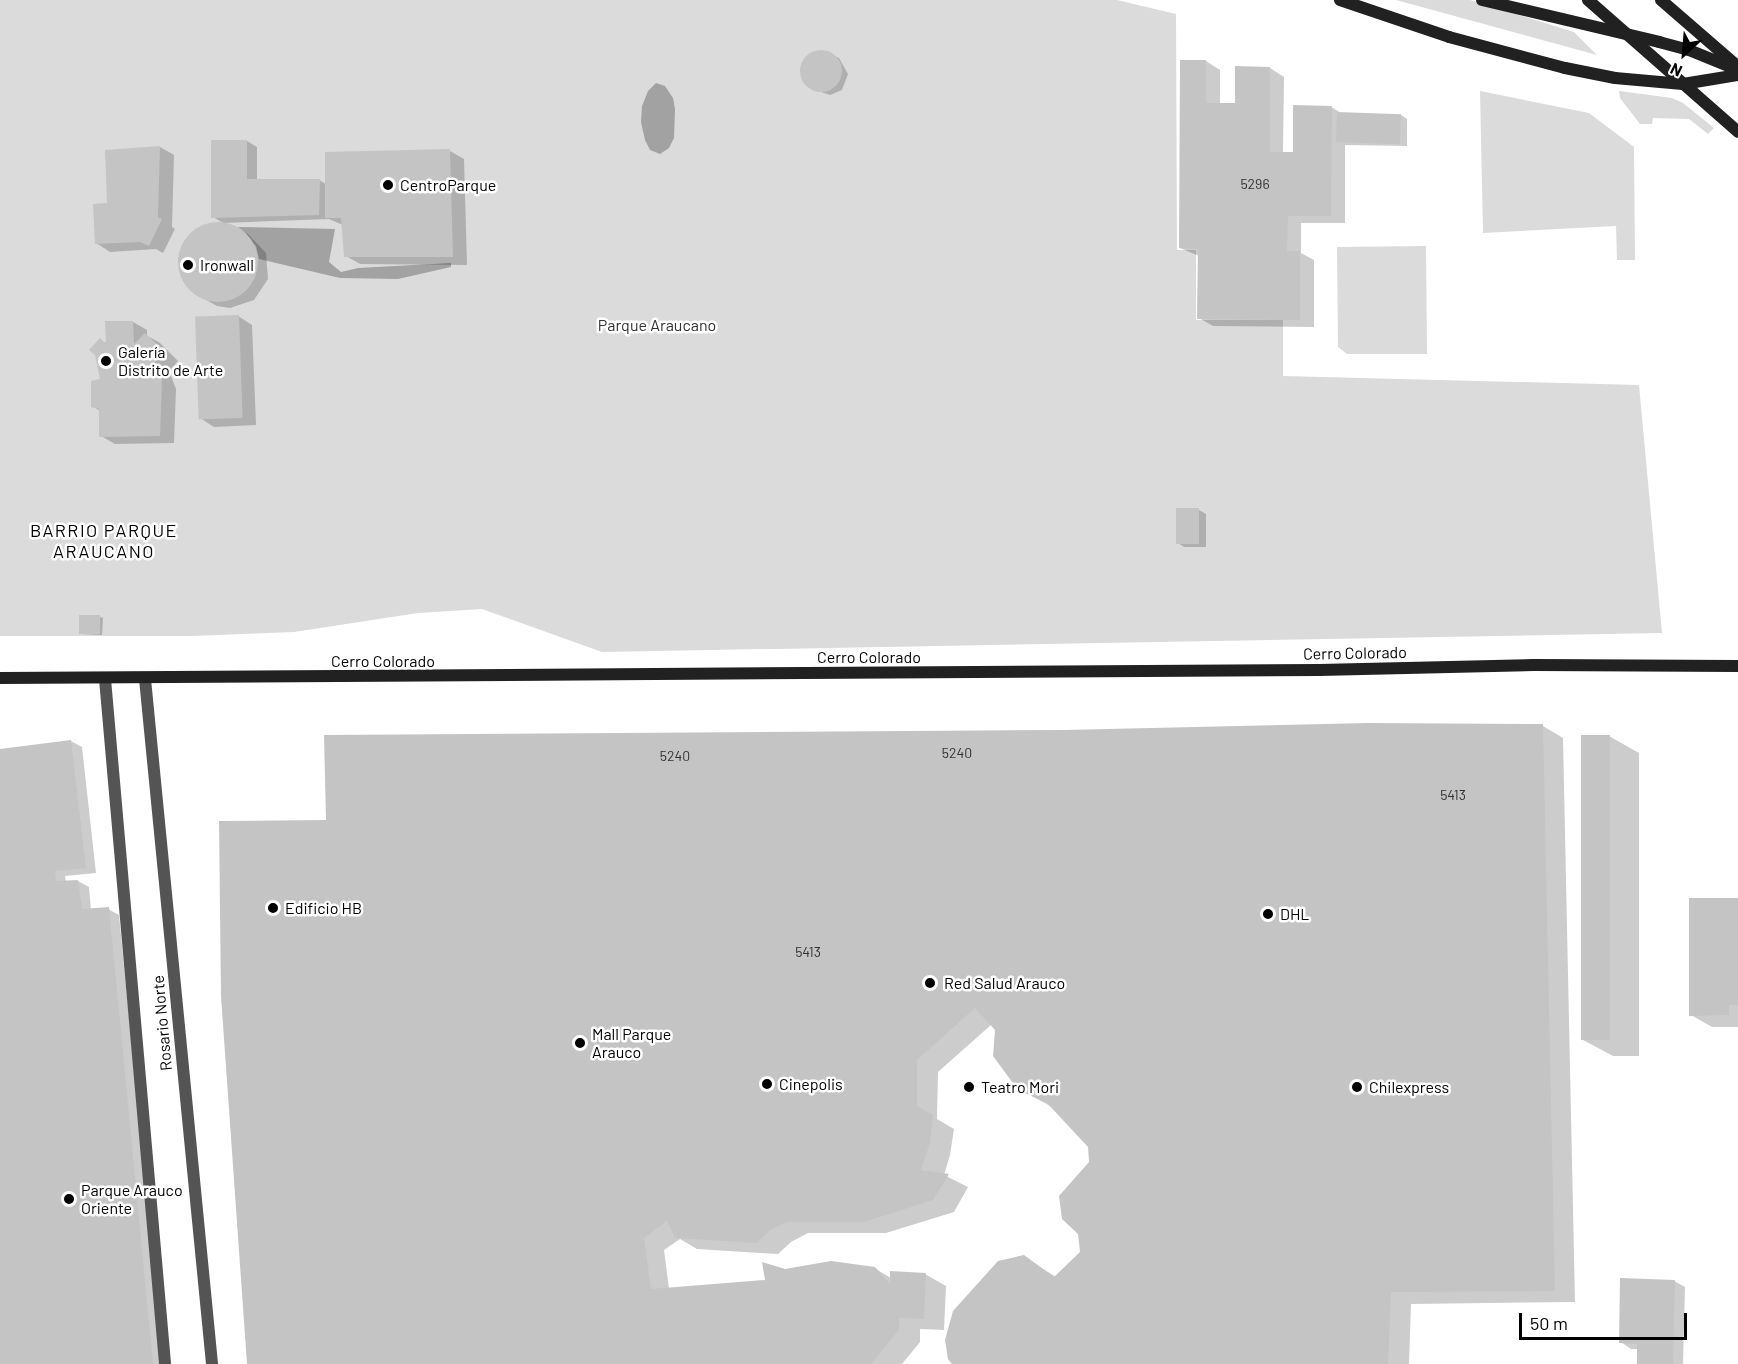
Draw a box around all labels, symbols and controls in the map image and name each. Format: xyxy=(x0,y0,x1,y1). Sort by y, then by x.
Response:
north arrow xyxy=(1654,24,1714,84)
text: N xyxy=(1667,60,1685,82)
place label: CentroParque xyxy=(400,175,496,195)
house number: 5296 xyxy=(1240,176,1270,192)
marker: CentroParque xyxy=(381,178,395,192)
place label: Ironwall xyxy=(200,255,254,275)
marker: Ironwall xyxy=(181,258,195,272)
park label: Parque Araucano xyxy=(598,315,716,335)
place label: Galería Distrito de Arte xyxy=(118,342,223,380)
marker: Galería Distrito de Arte xyxy=(99,354,113,368)
district label: BARRIO PARQUE ARAUCANO xyxy=(30,520,178,562)
street label: Cerro Colorado xyxy=(1303,642,1407,664)
street label: Cerro Colorado xyxy=(817,647,921,667)
street label: Cerro Colorado xyxy=(331,651,435,671)
house number: 5240 xyxy=(942,745,972,761)
house number: 5240 xyxy=(660,748,690,764)
house number: 5413 xyxy=(1440,787,1466,803)
place label: Edificio HB xyxy=(285,898,362,918)
marker: Edificio HB xyxy=(266,901,280,915)
place label: DHL xyxy=(1280,904,1309,924)
marker: DHL xyxy=(1261,907,1275,921)
house number: 5413 xyxy=(795,944,821,960)
place label: Red Salud Arauco xyxy=(944,973,1065,993)
street label: Rosario Norte xyxy=(148,974,176,1072)
marker: Red Salud Arauco xyxy=(921,974,939,992)
place label: Mall Parque Arauco xyxy=(592,1024,671,1062)
marker: Mall Parque Arauco xyxy=(573,1036,587,1050)
place label: Cinepolis xyxy=(779,1074,843,1094)
marker: Cinepolis xyxy=(760,1077,774,1091)
place label: Teatro Mori xyxy=(981,1077,1059,1097)
place label: Chilexpress xyxy=(1369,1077,1449,1097)
marker: Teatro Mori xyxy=(962,1080,976,1094)
marker: Chilexpress xyxy=(1350,1080,1364,1094)
place label: Parque Arauco Oriente xyxy=(81,1180,183,1218)
marker: Parque Arauco Oriente xyxy=(62,1192,76,1206)
scale bar xyxy=(1522,1301,1690,1339)
text: 50 m xyxy=(1530,1312,1568,1334)

